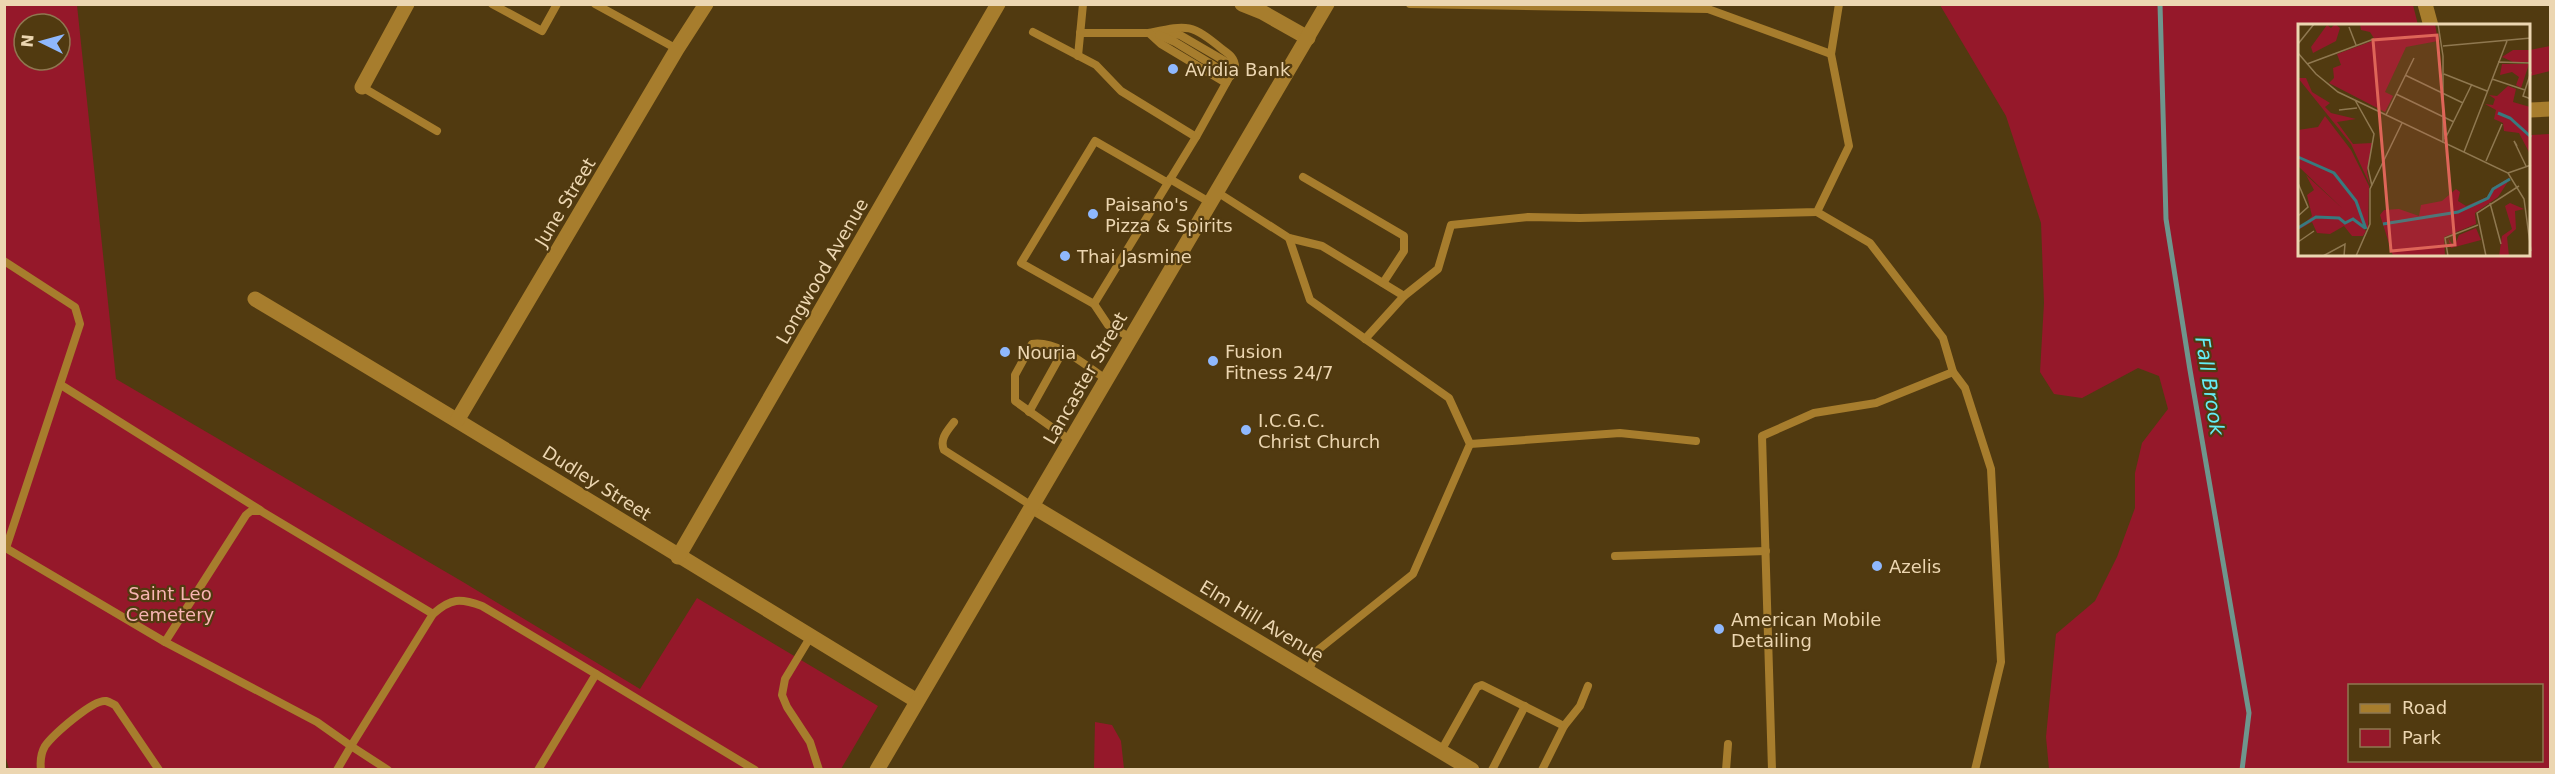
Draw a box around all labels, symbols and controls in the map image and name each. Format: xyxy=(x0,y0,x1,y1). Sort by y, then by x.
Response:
north arrow xyxy=(12,12,72,72)
inset map xyxy=(2298,24,2531,256)
text: N xyxy=(18,33,38,48)
place label: Avidia Bank xyxy=(1185,59,1291,80)
marker: Avidia Bank xyxy=(1166,62,1180,76)
street label: June Street xyxy=(530,154,600,251)
place label: Paisano's Pizza & Spirits xyxy=(1105,194,1233,236)
street label: Longwood Avenue xyxy=(772,195,872,347)
marker: Paisano's Pizza & Spirits xyxy=(1086,207,1100,221)
place label: Thai Jasmine xyxy=(1076,246,1192,267)
marker: Thai Jasmine xyxy=(1058,249,1072,263)
street label: Lancaster Street xyxy=(1039,308,1131,448)
water label: Fall Brook xyxy=(2190,335,2230,438)
place label: Fusion Fitness 24/7 xyxy=(1225,341,1333,383)
place label: Nouria xyxy=(1017,342,1076,363)
marker: Nouria xyxy=(998,345,1012,359)
marker: Fusion Fitness 24/7 xyxy=(1206,354,1220,368)
place label: I.C.G.C. Christ Church xyxy=(1258,410,1380,452)
marker: I.C.G.C. Christ Church xyxy=(1239,423,1253,437)
street label: Dudley Street xyxy=(539,441,655,525)
place label: Azelis xyxy=(1889,556,1941,577)
marker: Azelis xyxy=(1870,559,1884,573)
street label: Elm Hill Avenue xyxy=(1196,576,1328,666)
park label: Saint Leo Cemetery xyxy=(126,583,215,625)
place label: American Mobile Detailing xyxy=(1731,609,1881,651)
marker: American Mobile Detailing xyxy=(1712,622,1726,636)
legend xyxy=(2348,684,2543,762)
text: Road xyxy=(2402,697,2447,718)
text: Park xyxy=(2402,727,2441,748)

